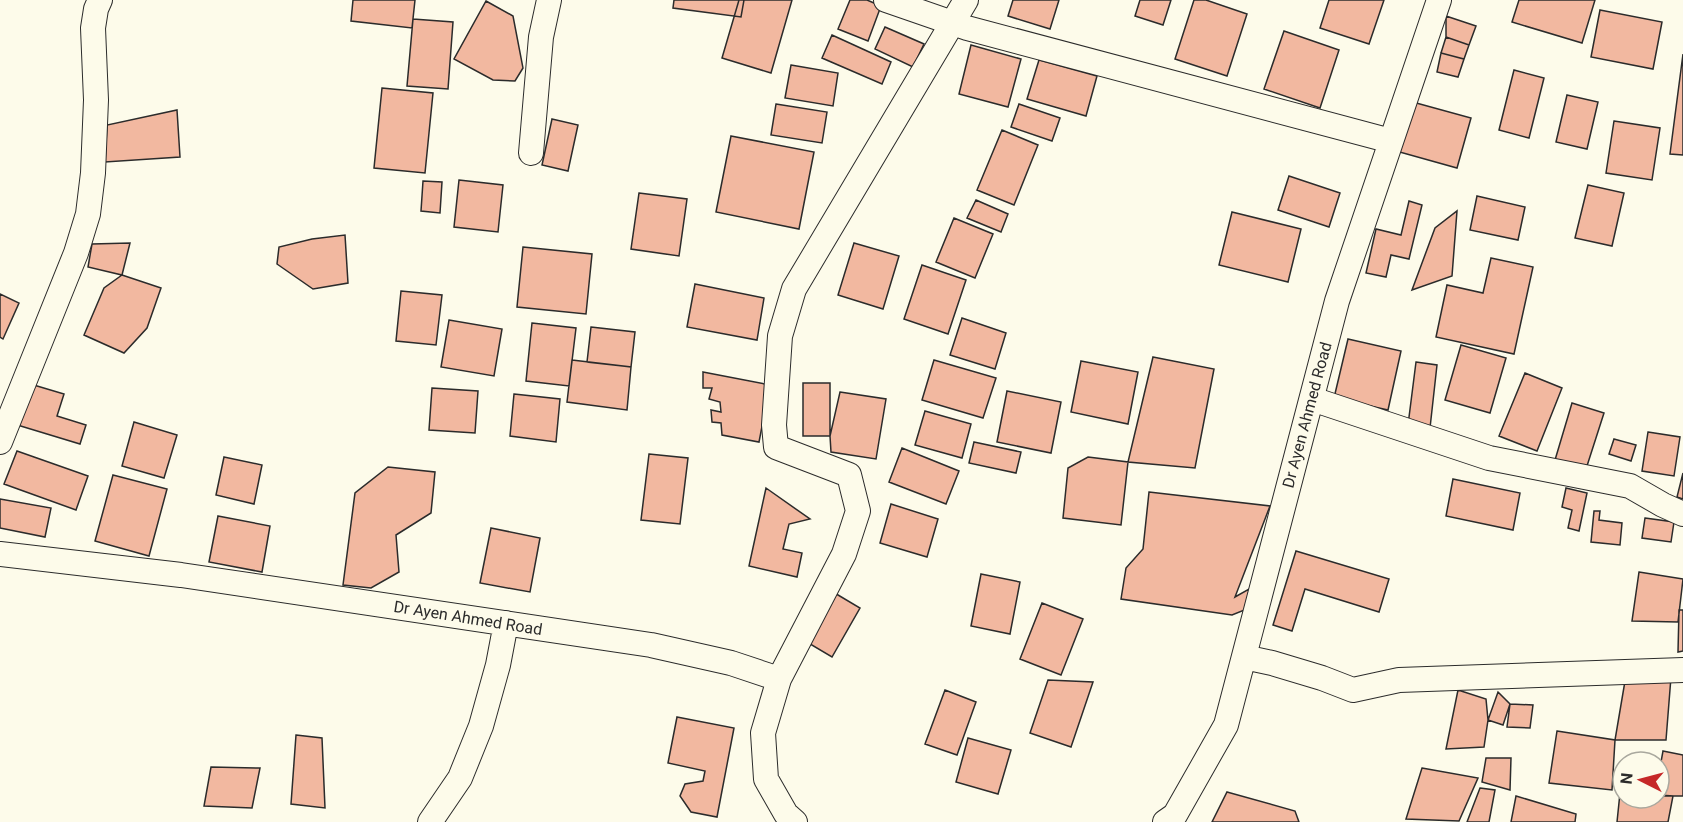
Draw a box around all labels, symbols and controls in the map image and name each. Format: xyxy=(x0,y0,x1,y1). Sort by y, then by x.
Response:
street label: Dr Ayen Ahmed Road xyxy=(1278,340,1336,490)
street label: Dr Ayen Ahmed Road xyxy=(392,597,544,639)
north arrow xyxy=(1611,750,1671,810)
text: N xyxy=(1617,772,1637,785)

